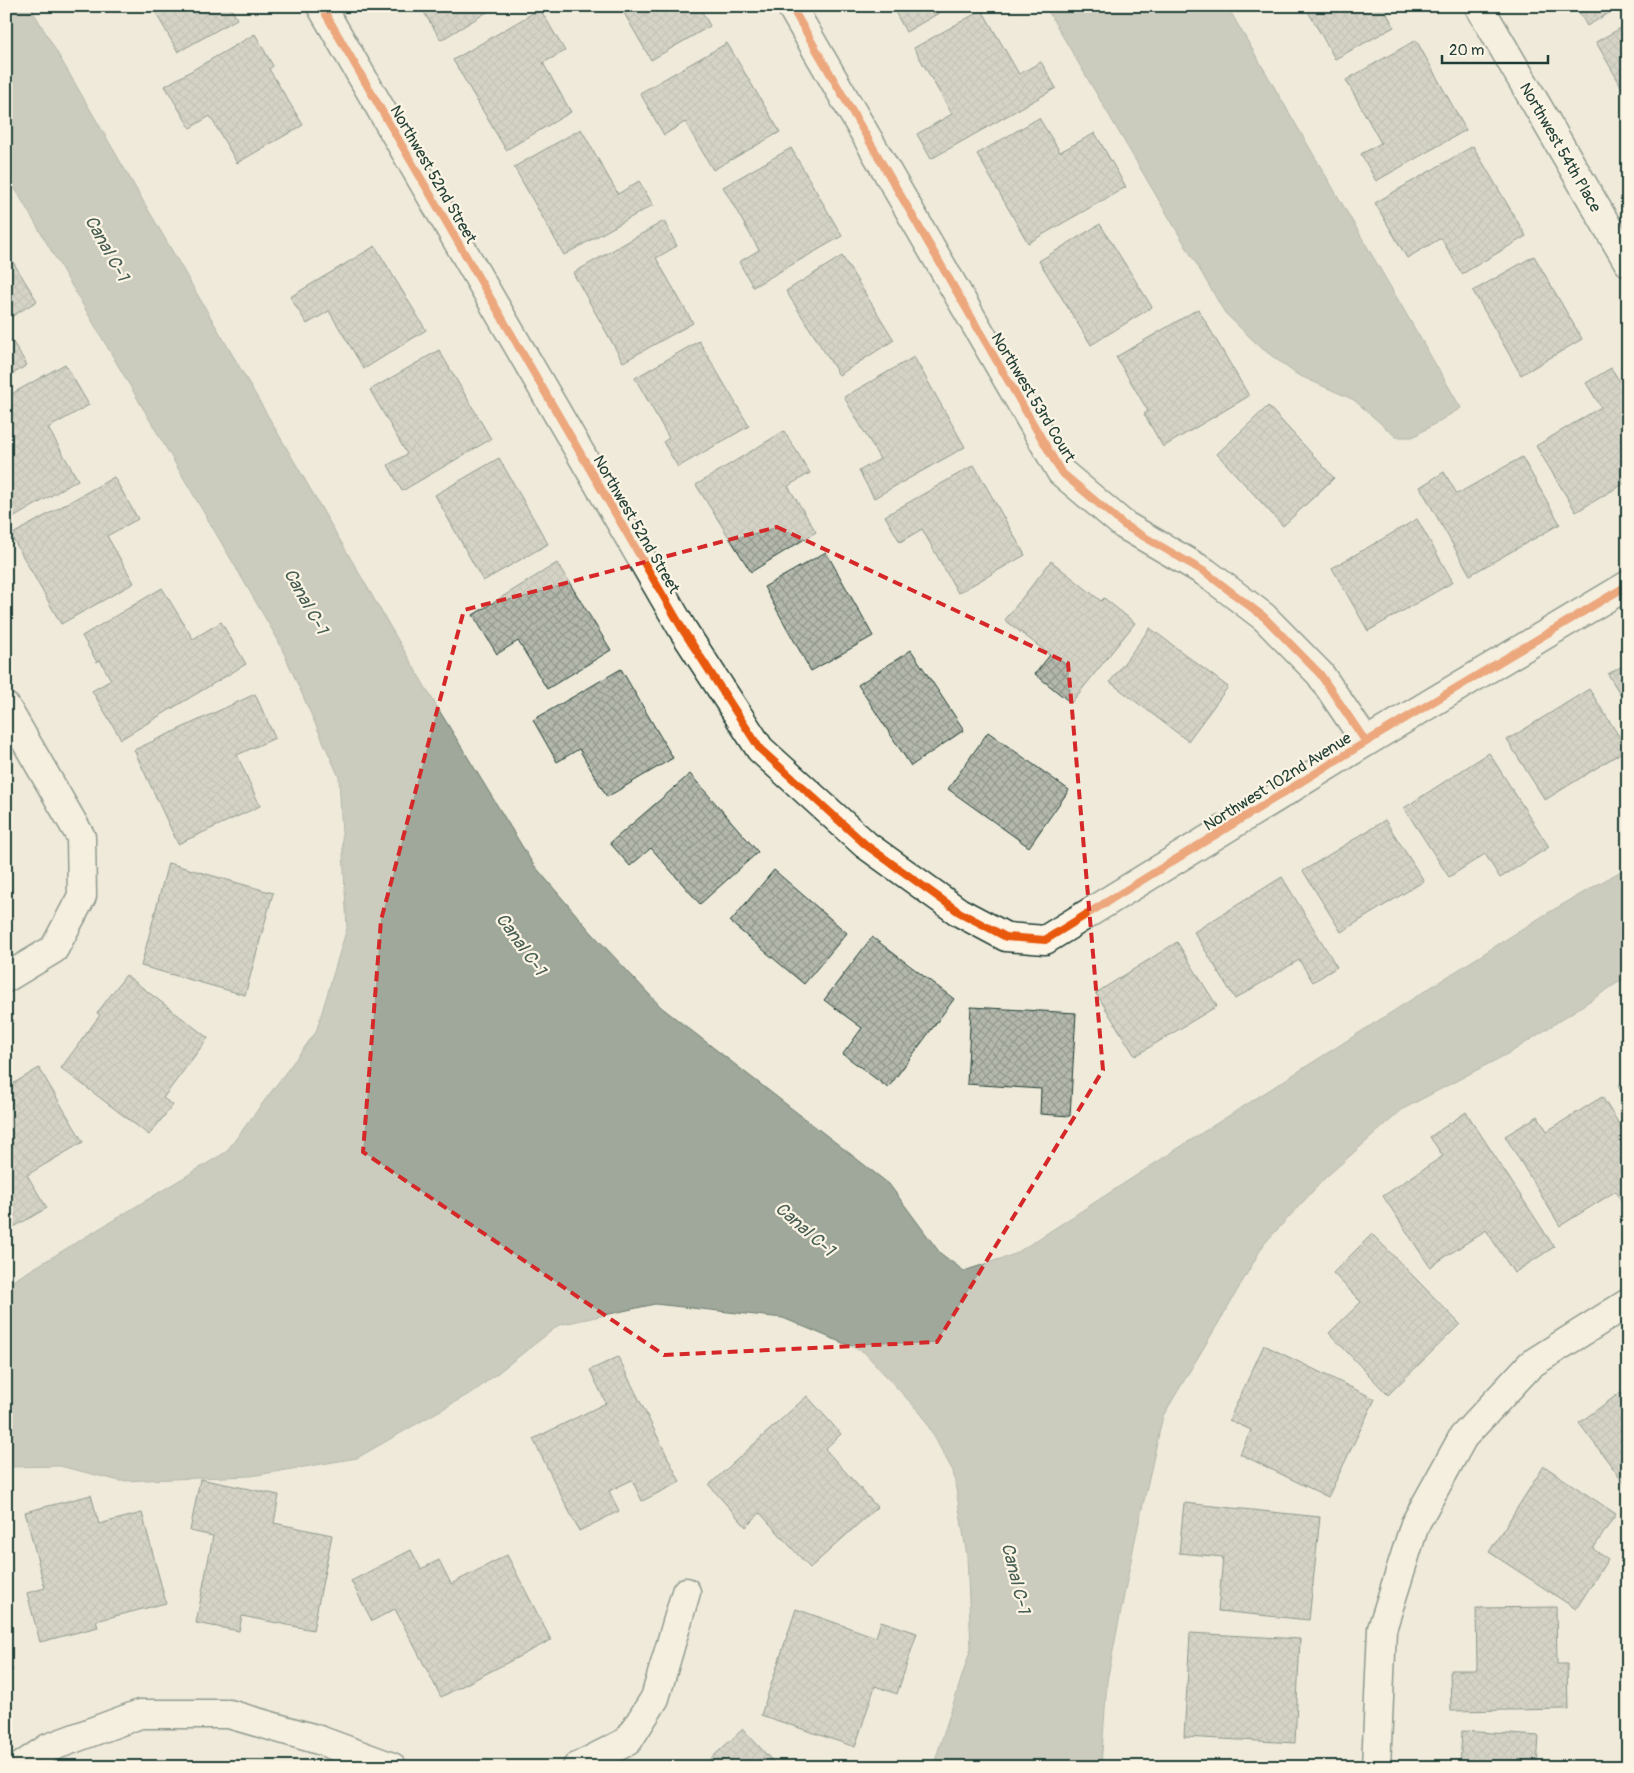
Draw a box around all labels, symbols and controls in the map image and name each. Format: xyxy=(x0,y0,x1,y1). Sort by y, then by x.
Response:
scale bar xyxy=(1442,32,1548,64)
text: 20 m xyxy=(1449,41,1484,60)
street label: Northwest 54th Place xyxy=(1515,79,1605,216)
street label: Northwest 52nd Street xyxy=(385,102,481,248)
water label: Canal C-1 xyxy=(79,211,135,287)
street label: Northwest 53rd Court xyxy=(987,329,1080,466)
street label: Northwest 52nd Street xyxy=(588,452,684,598)
water label: Canal C-1 xyxy=(278,564,334,640)
street label: Northwest 102nd Avenue xyxy=(1200,728,1355,836)
water label: Canal C-1 xyxy=(490,909,552,982)
water label: Canal C-1 xyxy=(770,1197,841,1263)
water label: Canal C-1 xyxy=(996,1541,1036,1617)

